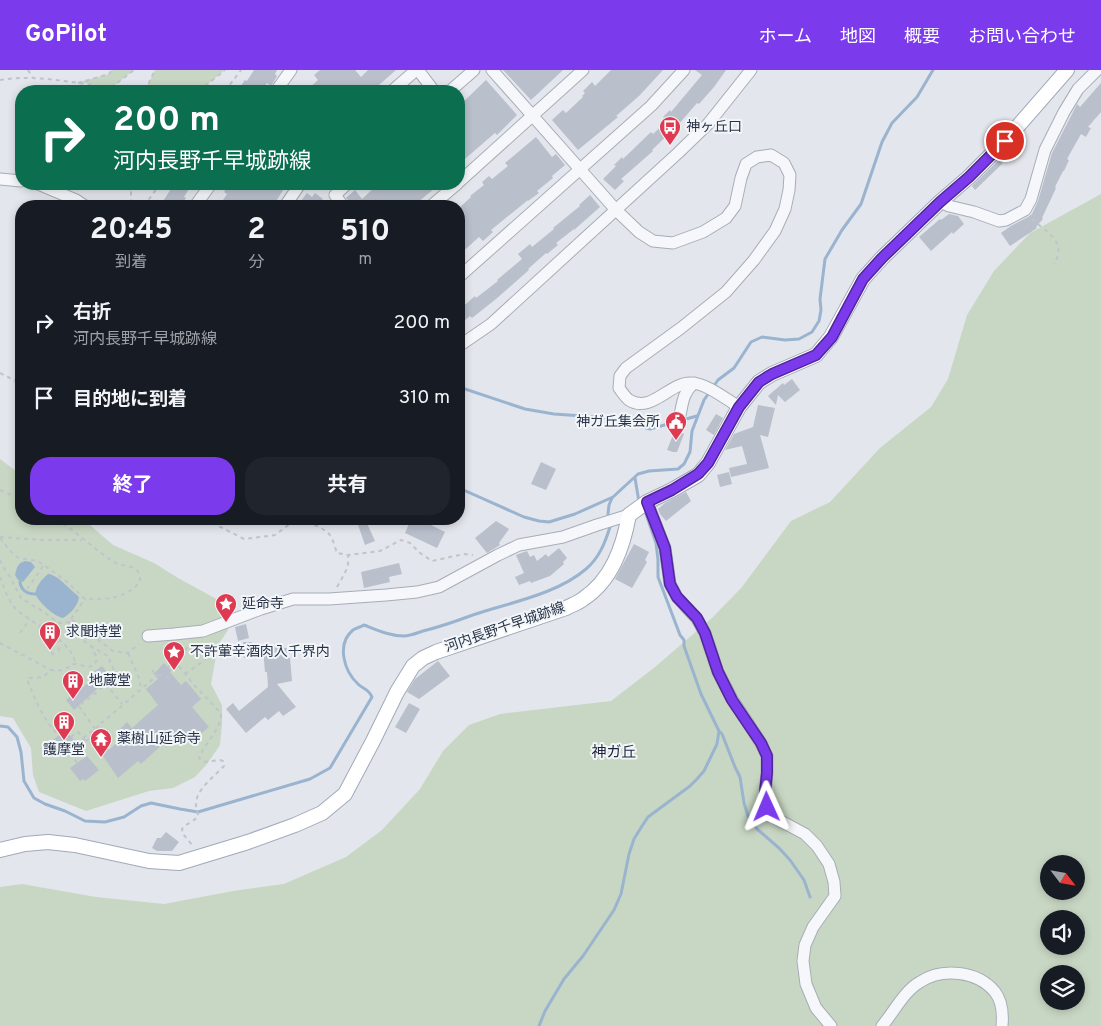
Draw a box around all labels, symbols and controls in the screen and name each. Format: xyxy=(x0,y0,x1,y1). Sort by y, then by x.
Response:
text: GoPilot xyxy=(25,20,107,50)
text: ホーム xyxy=(759,26,812,49)
text: 地図 xyxy=(840,26,876,49)
text: 概要 xyxy=(904,26,940,49)
text: お問い合わせ xyxy=(968,26,1076,49)
text: 200 m xyxy=(113,99,220,143)
icon: right xyxy=(30,105,95,170)
bus stop icon: 神ヶ丘口 xyxy=(658,115,682,146)
place label: 神ヶ丘口 xyxy=(686,119,742,136)
pin xyxy=(984,120,1026,162)
icon: arrive xyxy=(991,127,1019,155)
text: 河内長野千早城跡線 xyxy=(113,149,311,176)
text: 20:45 xyxy=(90,212,173,249)
text: 2 xyxy=(247,212,266,249)
text: 510 xyxy=(340,214,390,251)
text: m xyxy=(359,250,372,270)
text: 到着 xyxy=(115,253,147,273)
text: 分 xyxy=(248,253,264,273)
text: 右折 xyxy=(73,301,111,325)
icon: right xyxy=(30,309,58,337)
text: 200 m xyxy=(394,311,450,335)
text: 河内長野千早城跡線 xyxy=(73,330,217,350)
icon: arrive xyxy=(30,384,58,412)
text: 310 m xyxy=(399,386,450,410)
text: 目的地に到着 xyxy=(73,388,187,412)
public building icon: 神ガ丘集会所 xyxy=(664,410,688,441)
place label: 神ガ丘集会所 xyxy=(576,414,660,431)
button: 終了 xyxy=(30,457,235,515)
button: 共有 xyxy=(245,457,450,515)
place icon: 延命寺 xyxy=(214,592,238,623)
place label: 延命寺 xyxy=(242,596,284,613)
street label: 河内長野千早城跡線 xyxy=(443,599,567,657)
building icon: 求聞持堂 xyxy=(38,620,62,651)
place label: 求聞持堂 xyxy=(66,623,122,641)
place icon: 不許葷辛酒肉入千界内 xyxy=(162,640,186,671)
place label: 不許葷辛酒肉入千界内 xyxy=(190,644,330,661)
building icon: 地蔵堂 xyxy=(61,669,85,700)
place label: 地蔵堂 xyxy=(89,673,131,690)
building icon: 護摩堂 xyxy=(52,710,76,741)
temple icon: 薬樹山延命寺 xyxy=(89,727,113,758)
place label: 薬樹山延命寺 xyxy=(117,730,201,748)
place label: 護摩堂 xyxy=(43,742,85,759)
district label: 神ガ丘 xyxy=(591,744,637,763)
position arrow xyxy=(740,780,792,832)
north arrow xyxy=(1040,855,1085,900)
map controls xyxy=(1040,855,1085,1010)
button: sound xyxy=(1040,910,1085,955)
button: layers xyxy=(1040,965,1085,1010)

